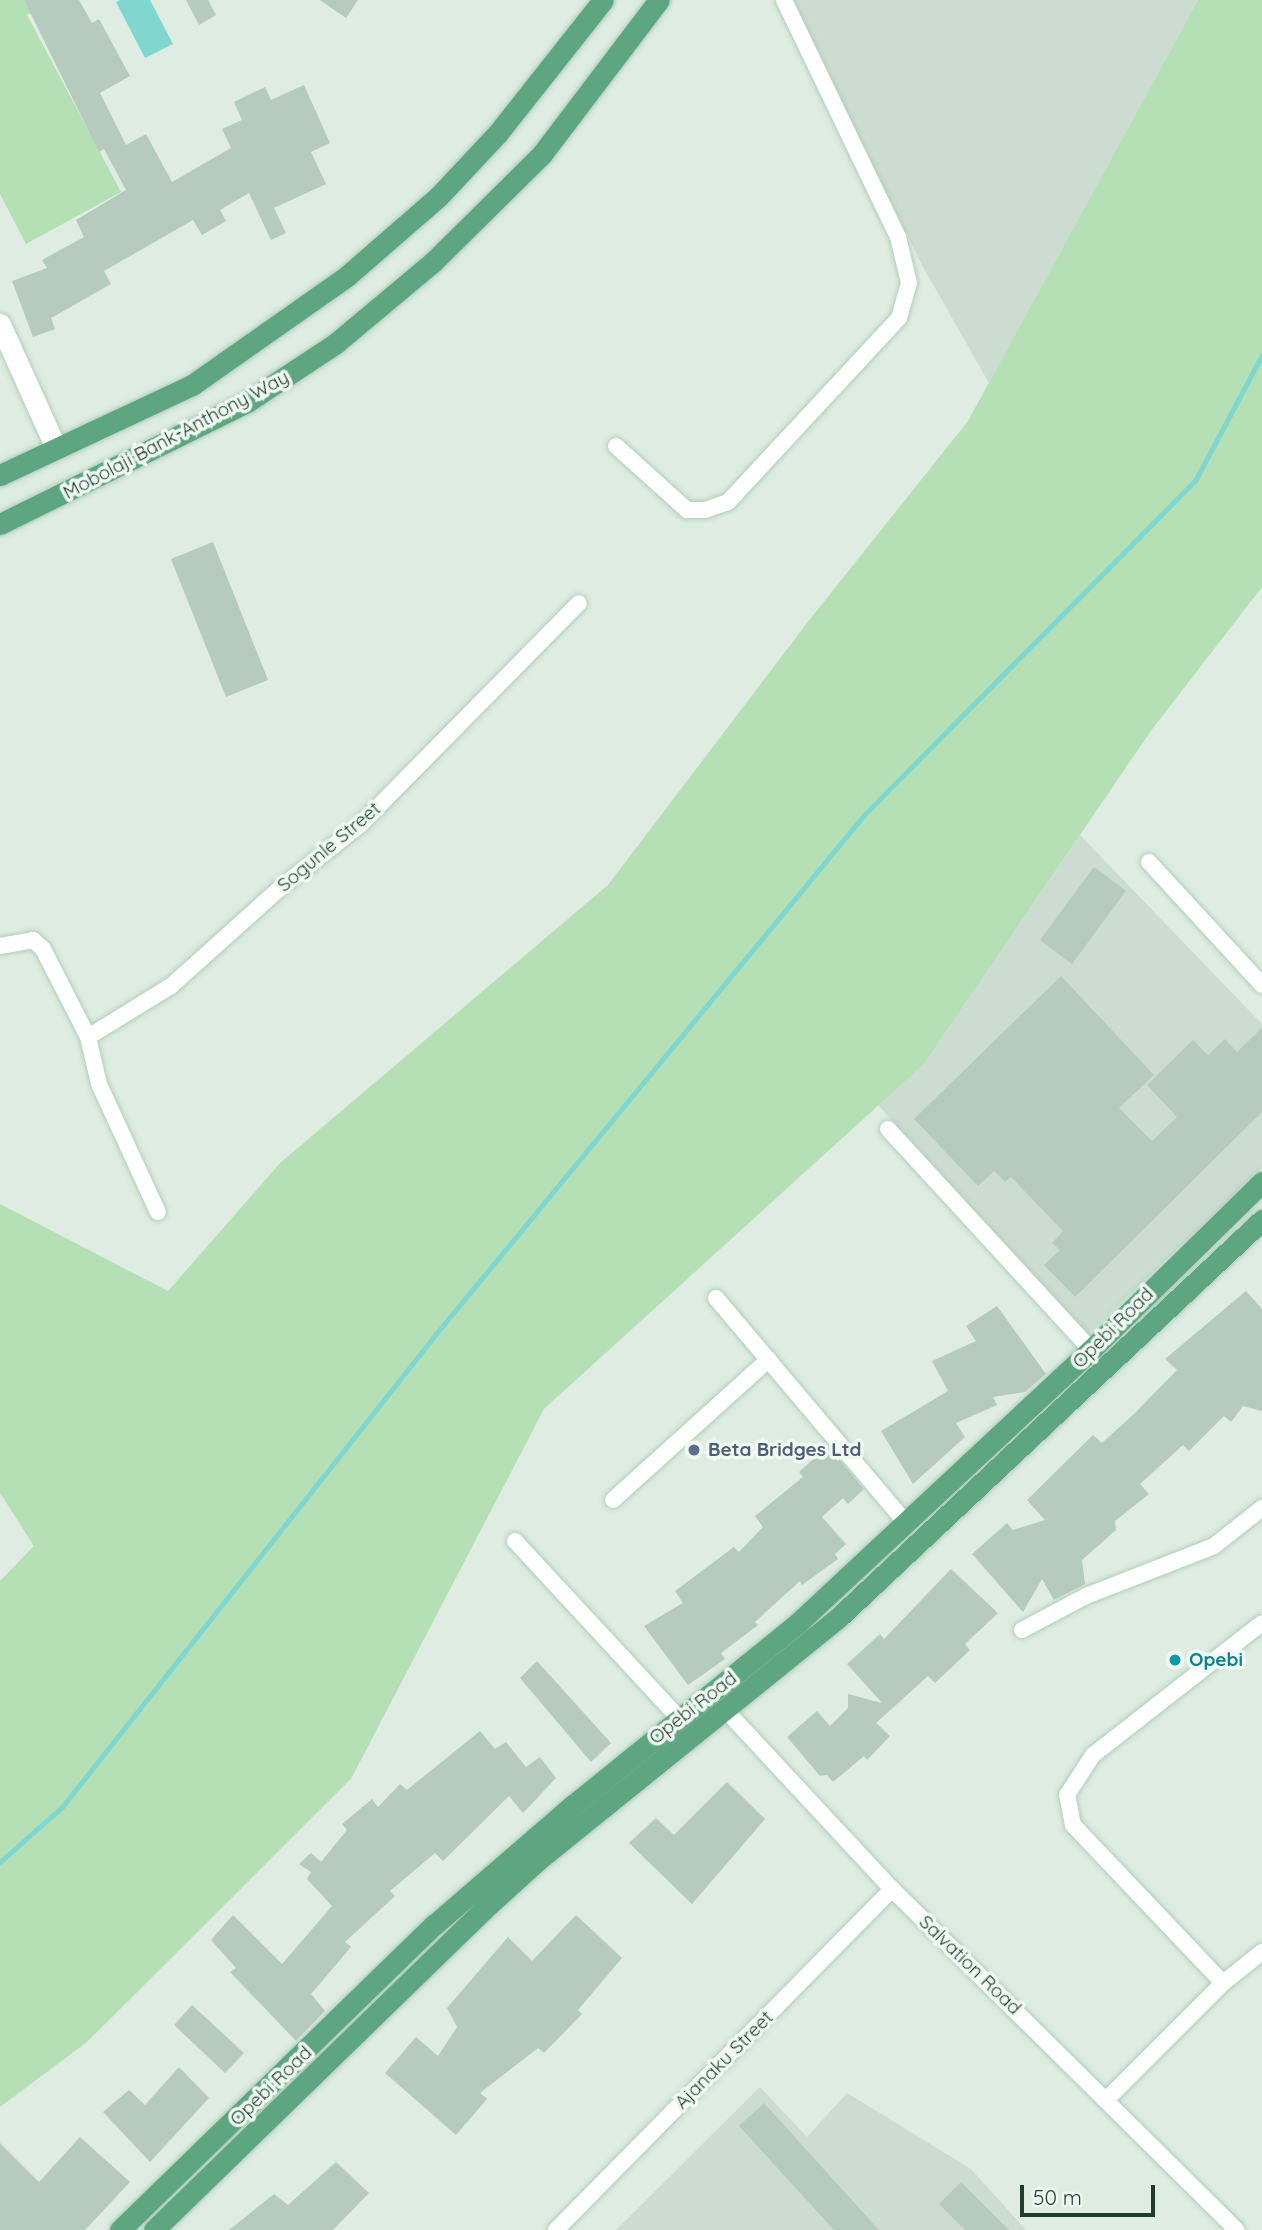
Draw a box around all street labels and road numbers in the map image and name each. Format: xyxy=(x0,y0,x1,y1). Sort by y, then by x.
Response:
street label: Mobolaji Bank-Anthony Way xyxy=(59,366,293,504)
street label: Sogunle Street xyxy=(273,797,385,897)
street label: Opebi Road xyxy=(1068,1283,1158,1373)
street label: Opebi Road xyxy=(645,1667,741,1749)
street label: Salvation Road xyxy=(914,1911,1026,2019)
street label: Ajanaku Street xyxy=(670,2006,778,2114)
street label: Opebi Road xyxy=(225,2041,317,2131)

